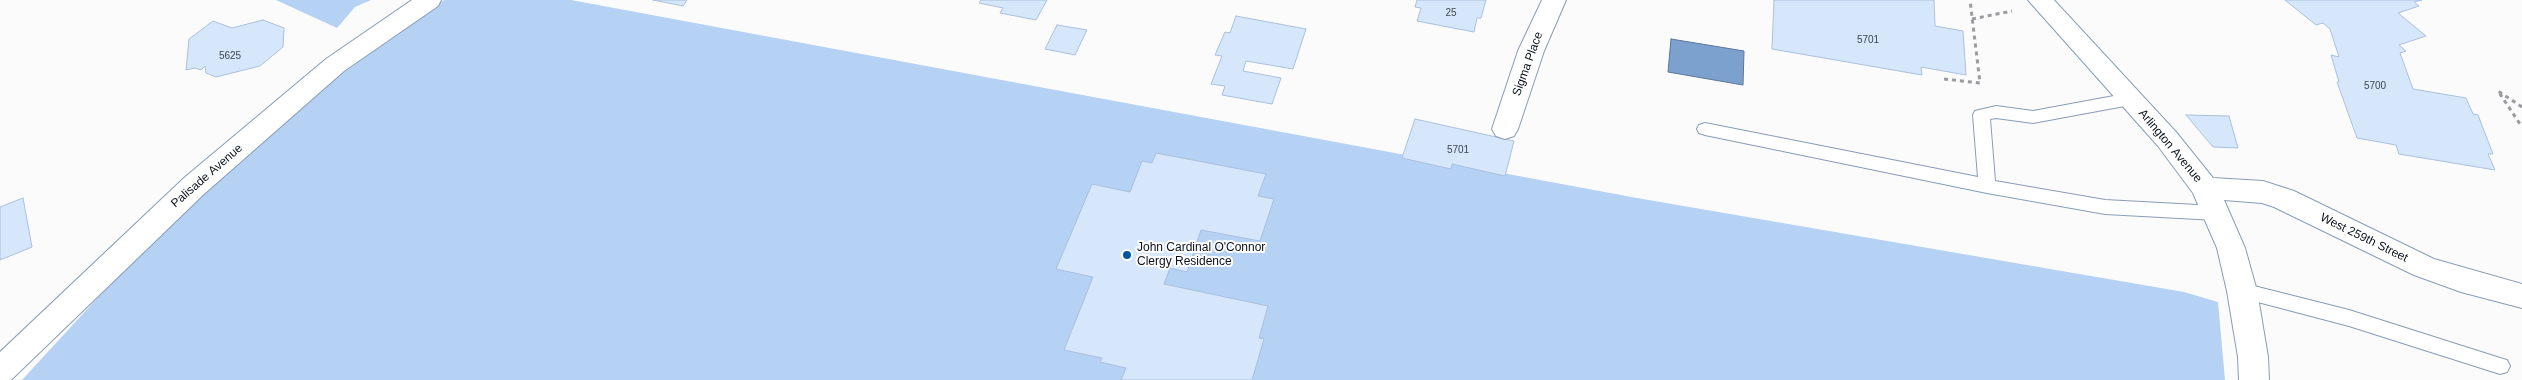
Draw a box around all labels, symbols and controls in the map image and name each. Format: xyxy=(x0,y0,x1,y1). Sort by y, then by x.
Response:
house number: 25 xyxy=(1445,7,1457,19)
street label: Sigma Place xyxy=(1510,30,1546,98)
house number: 5701 xyxy=(1857,34,1879,46)
house number: 5625 xyxy=(219,50,241,62)
house number: 5700 xyxy=(2364,80,2386,92)
street label: Arlington Avenue xyxy=(2135,106,2205,186)
street label: Palisade Avenue xyxy=(168,141,246,211)
house number: 5701 xyxy=(1447,144,1469,156)
street label: West 259th Street xyxy=(2318,211,2410,265)
place label: John Cardinal O'Connor Clergy Residence xyxy=(1137,241,1265,269)
marker: John Cardinal O'Connor Clergy Residence xyxy=(1121,249,1133,261)

